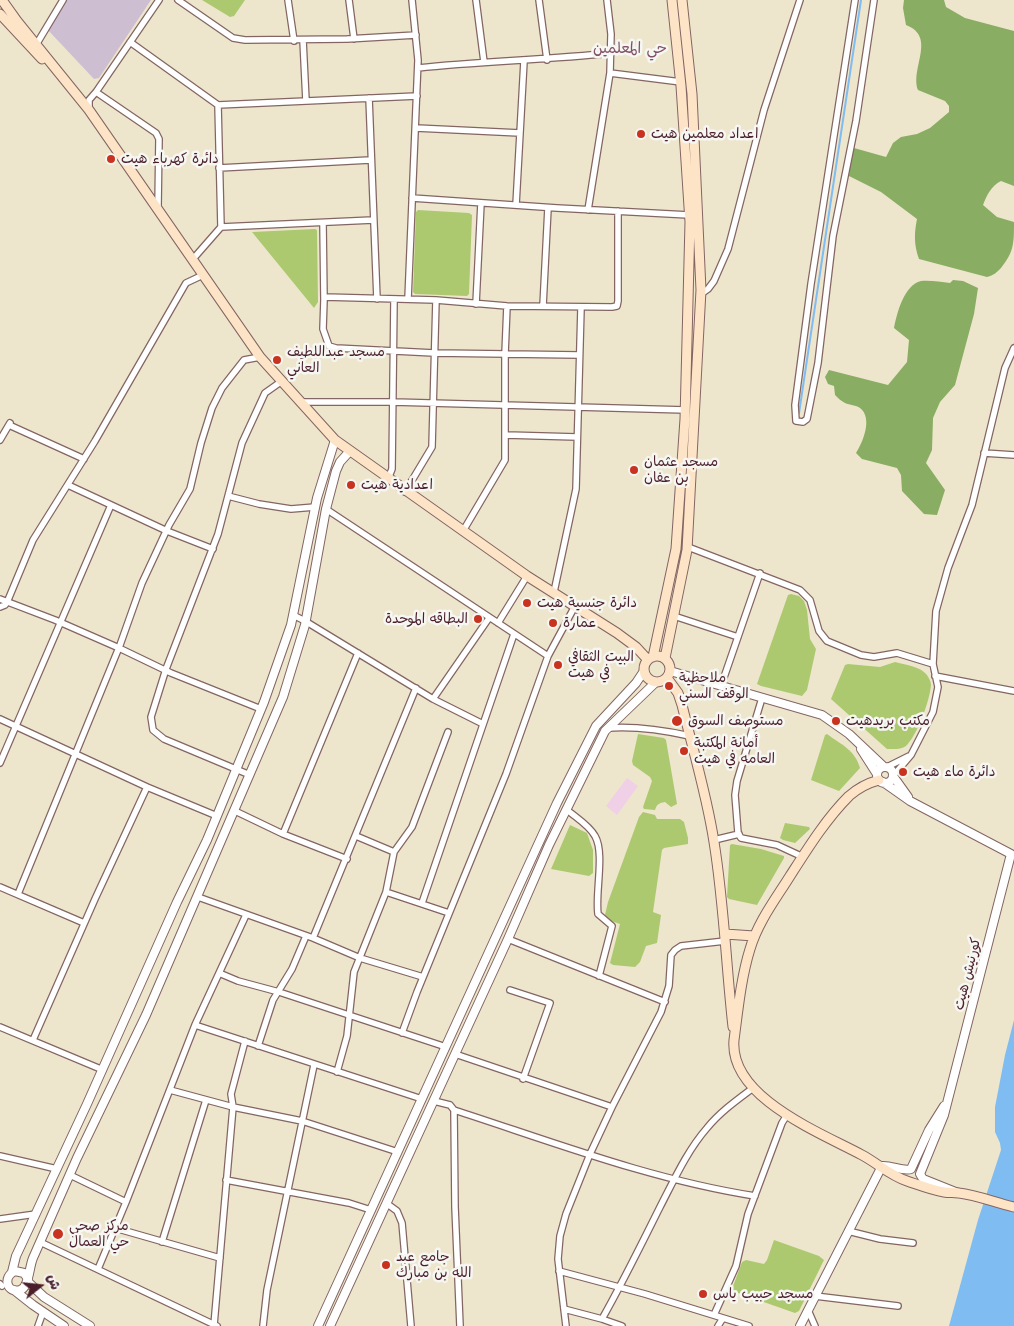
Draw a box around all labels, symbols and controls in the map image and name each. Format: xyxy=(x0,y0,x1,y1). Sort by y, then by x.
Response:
district label: حي المعلمين xyxy=(593,40,667,58)
place label: اعداد معلمين هيت xyxy=(651,126,758,142)
marker: اعداد معلمين هيت xyxy=(635,128,647,140)
place label: دائرة كهرباء هيت xyxy=(121,151,219,167)
marker: دائرة كهرباء هيت xyxy=(105,153,117,165)
place label: مسجد عبداللطيف العاني xyxy=(287,344,385,377)
marker: مسجد عبداللطيف العاني xyxy=(271,354,283,366)
place label: مسجد عثمان بن عفان xyxy=(644,454,718,487)
marker: مسجد عثمان بن عفان xyxy=(628,464,640,476)
place label: اعدادية هيت xyxy=(361,477,433,493)
marker: اعدادية هيت xyxy=(345,479,357,491)
place label: دائرة جنسية هيت xyxy=(537,595,637,611)
marker: دائرة جنسية هيت xyxy=(521,597,533,609)
place label: البطاقه الموحدة xyxy=(385,611,468,627)
marker: البطاقه الموحدة xyxy=(472,613,484,625)
place label: عمارة xyxy=(563,615,597,631)
marker: عمارة xyxy=(547,617,559,629)
place label: البيت الثقافي في هيت xyxy=(568,649,634,682)
marker: البيت الثقافي في هيت xyxy=(552,659,564,671)
place label: ملاحظية الوقف السني xyxy=(679,670,749,702)
marker: ملاحظية الوقف السني xyxy=(663,680,675,692)
place label: مستوصف السوق xyxy=(688,713,783,729)
place label: مكتب بريدهيت xyxy=(846,713,930,729)
marker: مستوصف السوق xyxy=(670,714,684,728)
marker: مكتب بريدهيت xyxy=(830,715,842,727)
place label: أمانة المكتبة العامه في هيت xyxy=(694,735,775,768)
marker: أمانة المكتبة العامه في هيت xyxy=(678,745,690,757)
place label: دائرة ماء هيت xyxy=(913,764,995,780)
marker: دائرة ماء هيت xyxy=(897,766,909,778)
street label: كورنيش هيت xyxy=(951,936,985,1012)
place label: مركز صحي حي العمال xyxy=(69,1218,129,1250)
marker: مركز صحي حي العمال xyxy=(51,1227,65,1241)
place label: جامع عبد الله بن مبارك xyxy=(396,1249,471,1282)
marker: جامع عبد الله بن مبارك xyxy=(380,1259,392,1271)
north arrow xyxy=(15,1261,65,1311)
text: ش xyxy=(44,1272,65,1292)
place label: مسجد حبيب ياس xyxy=(713,1286,813,1302)
marker: مسجد حبيب ياس xyxy=(697,1288,709,1300)

